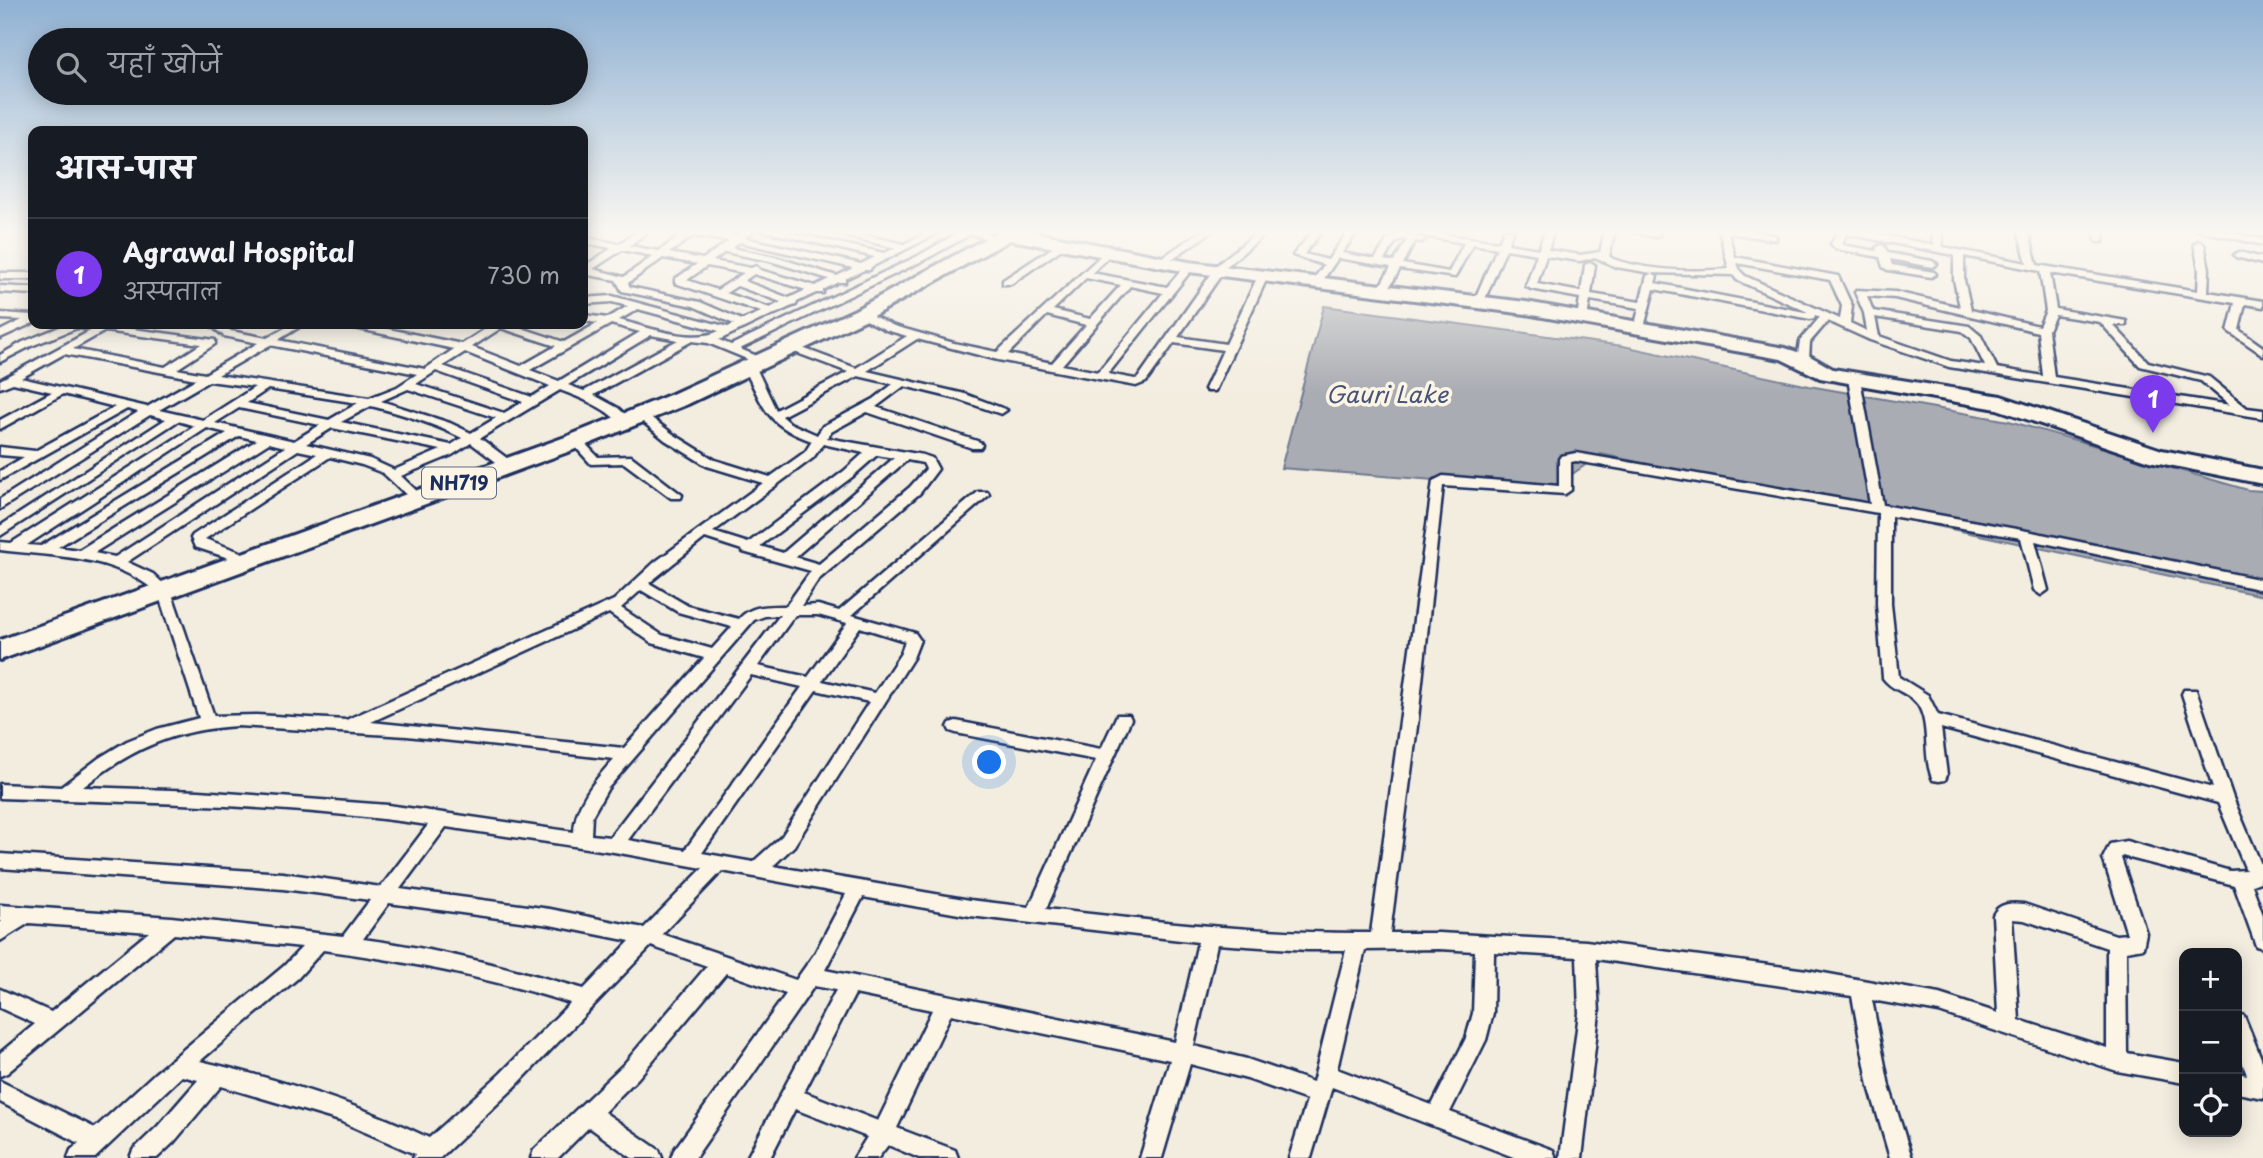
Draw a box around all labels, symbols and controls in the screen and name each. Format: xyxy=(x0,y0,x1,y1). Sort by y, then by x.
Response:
search box xyxy=(28,28,588,105)
text: यहाँ खोजें xyxy=(108,43,222,82)
icon: search xyxy=(52,48,90,86)
text: आस-पास xyxy=(56,144,195,189)
text: Agrawal Hospital xyxy=(123,232,355,271)
text: 1 xyxy=(74,257,85,292)
text: 730 m xyxy=(487,257,560,292)
text: अस्पताल xyxy=(123,273,221,308)
pin: 1 xyxy=(2130,375,2176,433)
water label: Gauri Lake xyxy=(1326,376,1450,411)
road number: NH719 xyxy=(422,468,496,498)
your location xyxy=(972,745,1006,779)
map controls xyxy=(2179,948,2242,1137)
button: + xyxy=(2179,948,2242,1011)
button: − xyxy=(2179,1011,2242,1074)
button: locate xyxy=(2179,1074,2242,1137)

